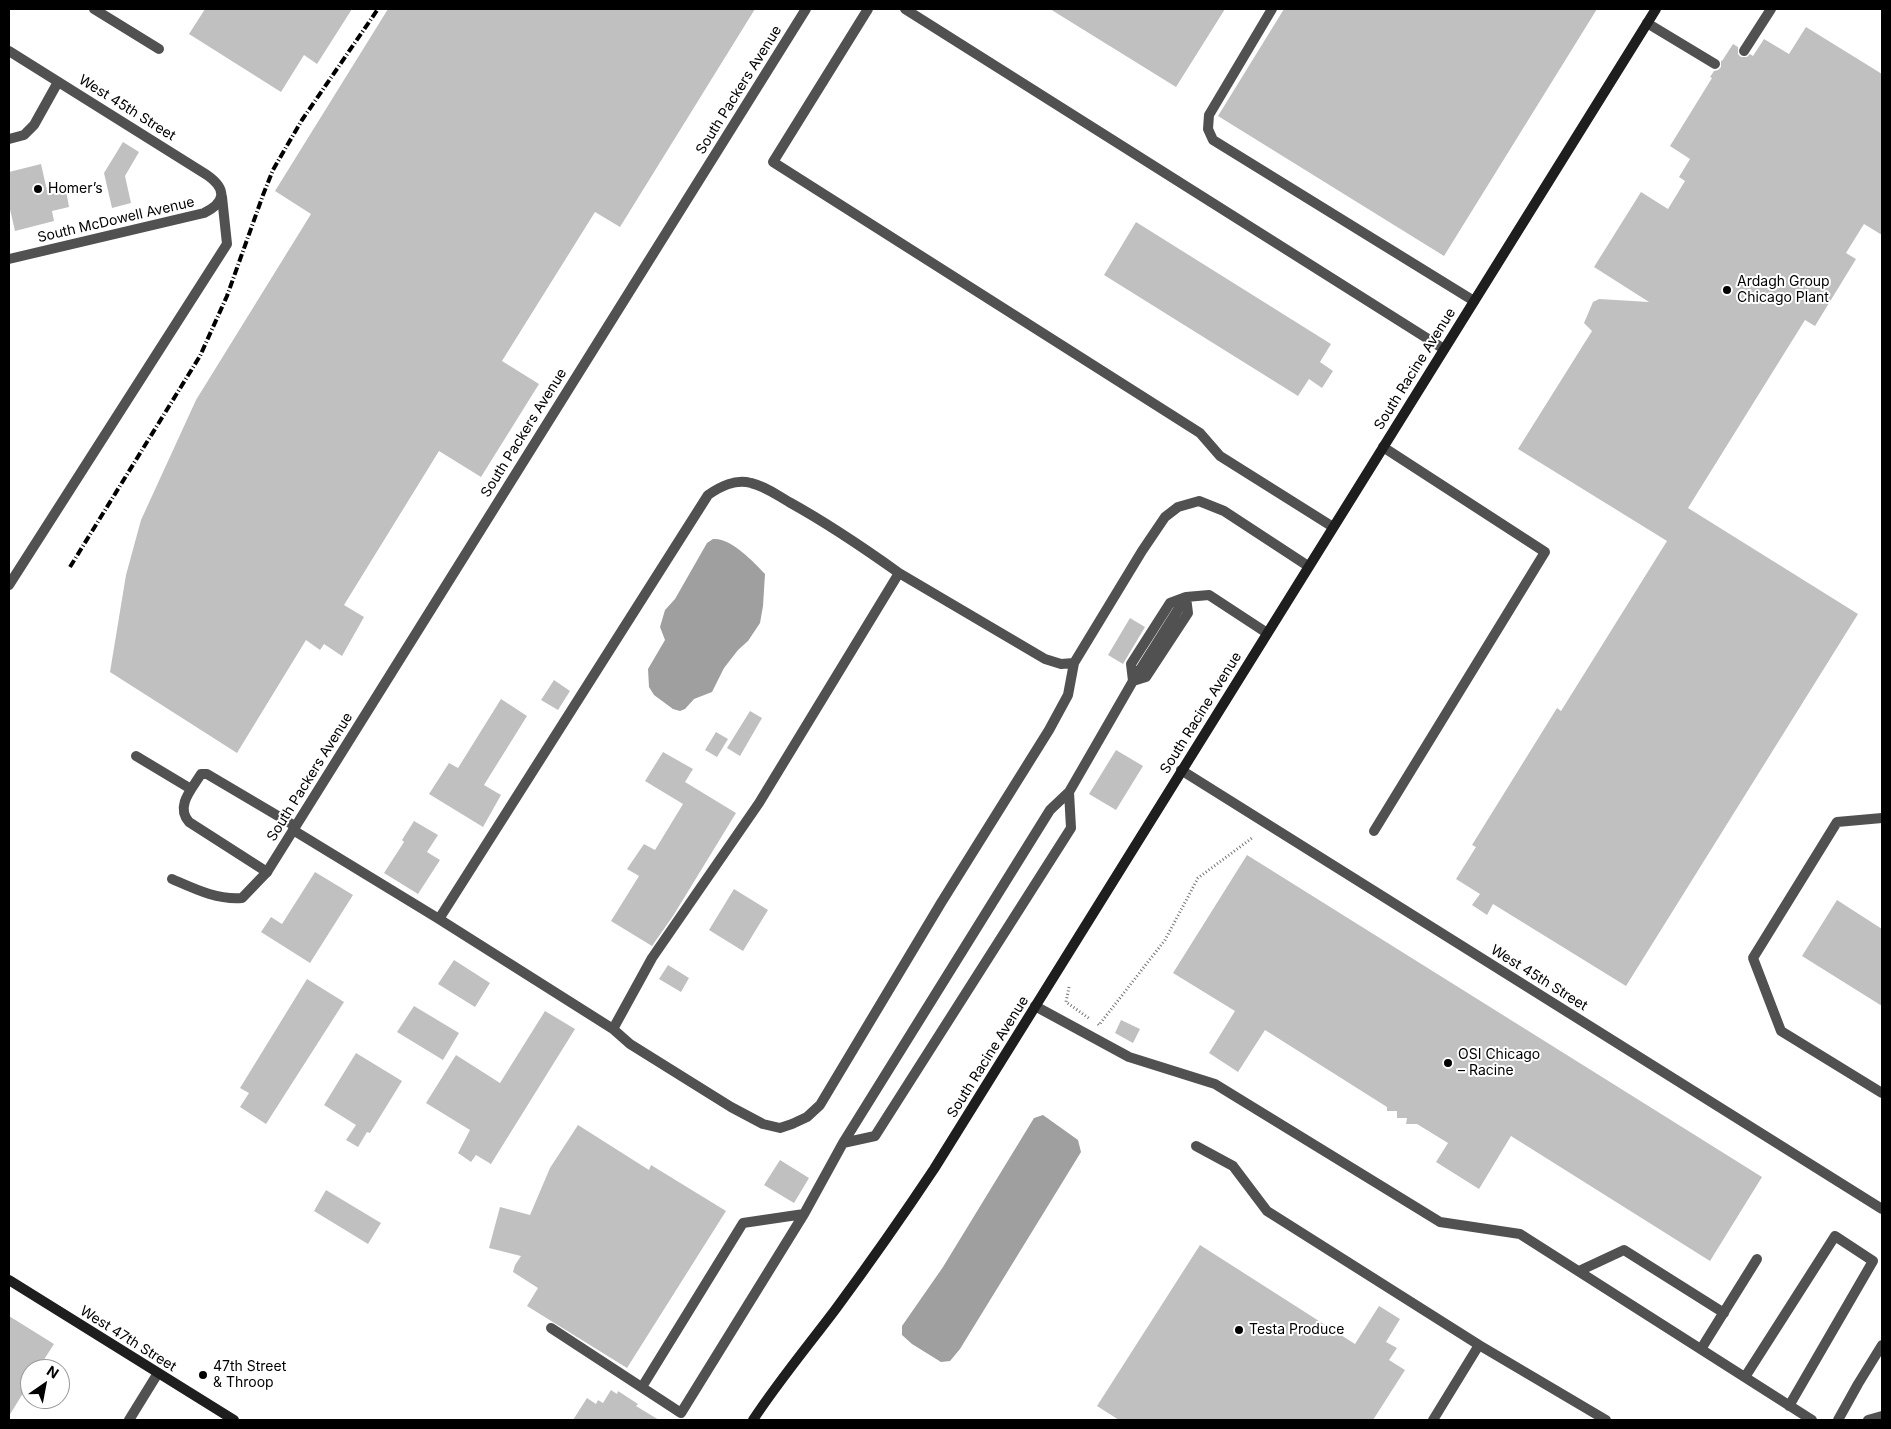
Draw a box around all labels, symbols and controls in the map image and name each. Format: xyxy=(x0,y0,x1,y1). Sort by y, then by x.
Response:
street label: South Packers Avenue xyxy=(693,23,785,157)
street label: West 45th Street xyxy=(75,71,179,145)
place label: Homer’s xyxy=(48,181,103,197)
marker: Homer’s xyxy=(32,183,44,195)
street label: South McDowell Avenue xyxy=(36,194,196,246)
place label: Ardagh Group Chicago Plant xyxy=(1737,274,1830,306)
marker: Ardagh Group Chicago Plant xyxy=(1721,284,1733,296)
street label: South Racine Avenue xyxy=(1371,305,1459,433)
street label: South Packers Avenue xyxy=(478,366,570,500)
street label: South Racine Avenue xyxy=(1157,649,1245,777)
street label: South Packers Avenue xyxy=(264,710,356,844)
street label: West 45th Street xyxy=(1487,941,1591,1015)
street label: South Racine Avenue xyxy=(944,993,1032,1121)
place label: OSI Chicago – Racine xyxy=(1458,1047,1540,1080)
marker: OSI Chicago – Racine xyxy=(1442,1057,1454,1069)
street label: West 47th Street xyxy=(77,1303,179,1375)
place label: Testa Produce xyxy=(1249,1322,1344,1338)
marker: Testa Produce xyxy=(1233,1324,1245,1336)
north arrow xyxy=(20,1359,70,1409)
place label: 47th Street & Throop xyxy=(213,1359,286,1391)
text: N xyxy=(44,1362,62,1382)
marker: 47th Street & Throop xyxy=(197,1369,209,1381)

